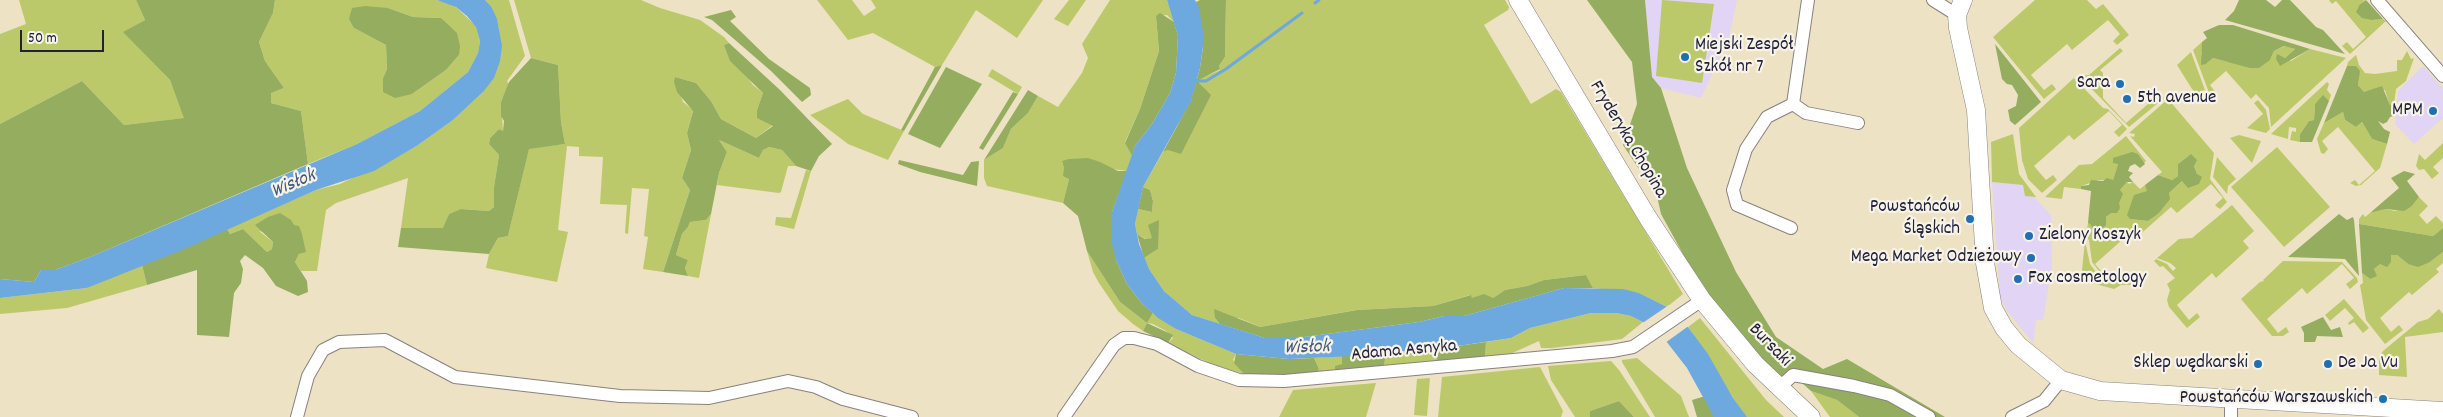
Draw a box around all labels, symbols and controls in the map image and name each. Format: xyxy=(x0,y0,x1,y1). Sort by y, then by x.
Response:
scale bar xyxy=(22,20,106,52)
text: 50 m xyxy=(28,28,57,50)
place label: Miejski Zespół Szkół nr 7 xyxy=(1695,35,1793,79)
marker: Miejski Zespół Szkół nr 7 xyxy=(1679,51,1691,63)
place label: Sara xyxy=(2077,73,2110,95)
street label: Fryderyka Chopina xyxy=(1583,77,1671,203)
marker: Sara xyxy=(2114,78,2126,90)
place label: 5th avenue xyxy=(2137,88,2216,110)
marker: 5th avenue xyxy=(2121,93,2133,105)
place label: MPM xyxy=(2392,100,2423,122)
marker: MPM xyxy=(2427,105,2439,117)
water label: Wisłok xyxy=(268,165,320,205)
place label: Powstańców Śląskich xyxy=(1870,197,1960,241)
marker: Powstańców Śląskich xyxy=(1964,213,1976,225)
place label: Zielony Koszyk xyxy=(2039,225,2141,247)
marker: Zielony Koszyk xyxy=(2023,230,2035,242)
place label: Mega Market Odzieżowy xyxy=(1851,247,2021,269)
marker: Mega Market Odzieżowy xyxy=(2025,252,2037,264)
place label: Fox cosmetology xyxy=(2028,268,2146,290)
marker: Fox cosmetology xyxy=(2012,273,2024,285)
street label: Bursaki xyxy=(1743,319,1795,373)
water label: Wisłok xyxy=(1284,336,1330,362)
street label: Adama Asnyka xyxy=(1350,336,1458,368)
place label: Sklep wędkarski xyxy=(2133,353,2248,375)
place label: De Ja Vu xyxy=(2338,353,2398,375)
marker: Sklep wędkarski xyxy=(2252,358,2264,370)
marker: De Ja Vu xyxy=(2322,358,2334,370)
place label: Powstańców Warszawskich xyxy=(2179,388,2373,410)
marker: Powstańców Warszawskich xyxy=(2377,393,2389,405)

